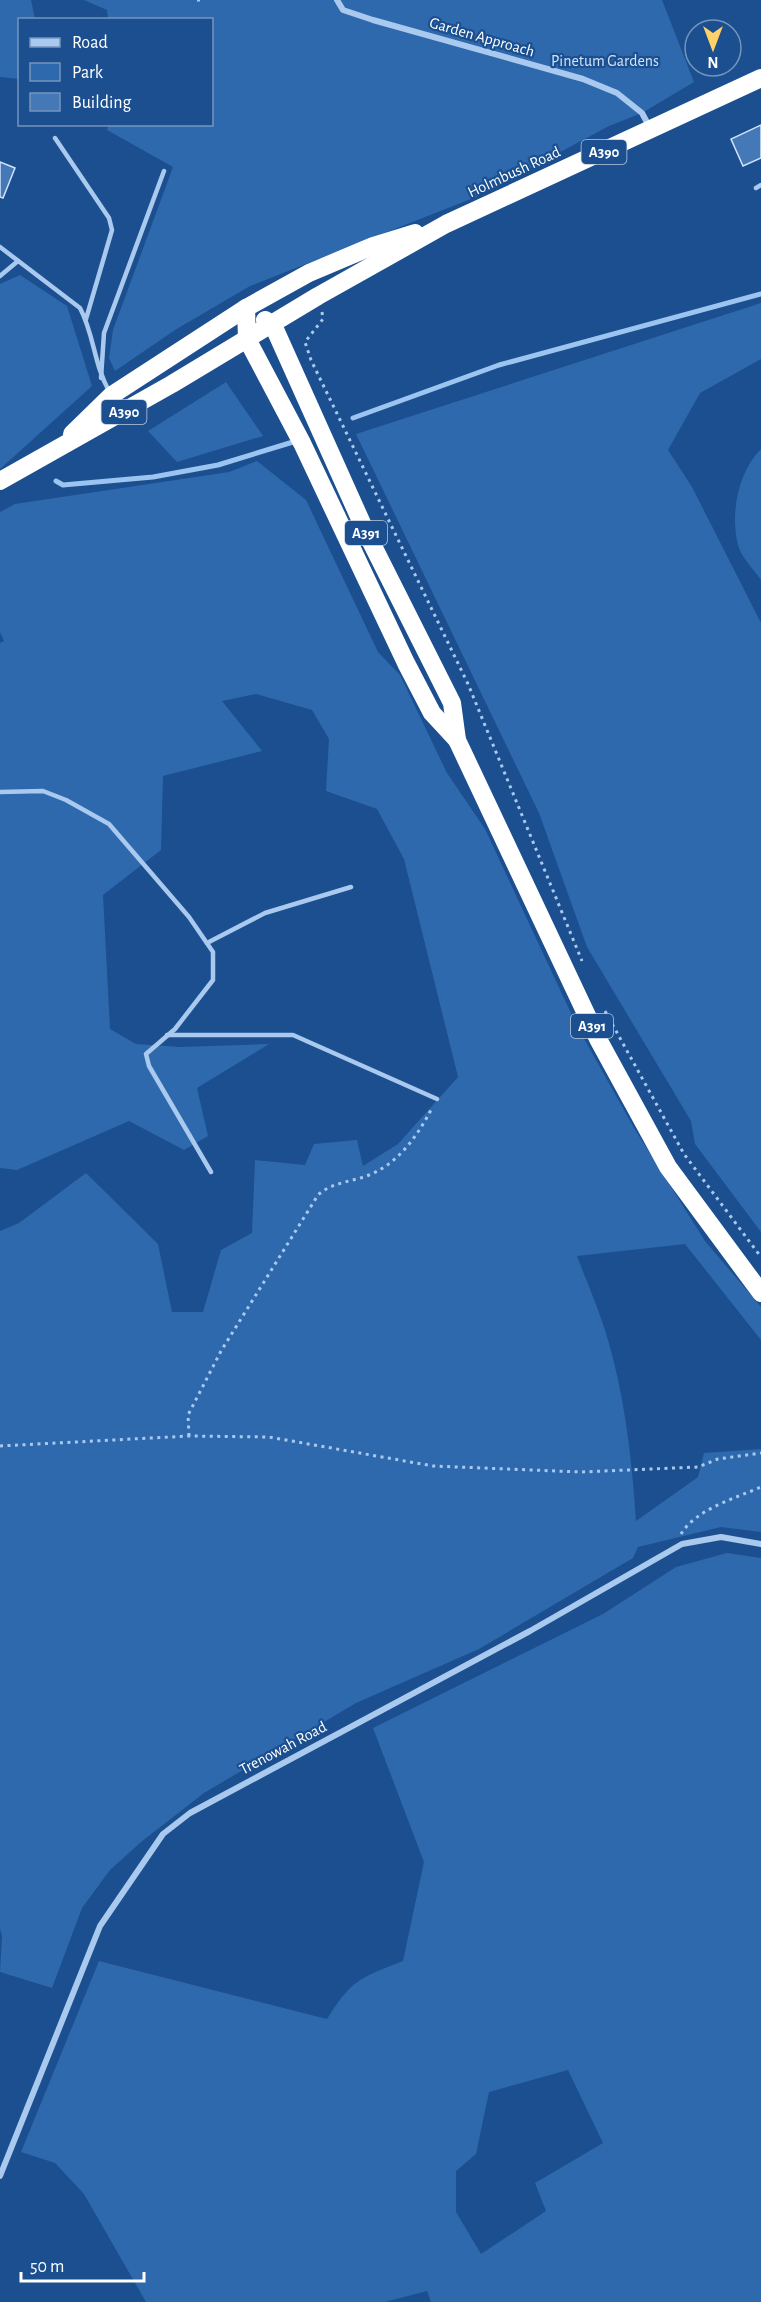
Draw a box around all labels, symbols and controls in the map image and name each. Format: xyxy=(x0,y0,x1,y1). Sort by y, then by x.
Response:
street label: Garden Approach xyxy=(428,14,536,60)
legend xyxy=(18,18,213,126)
north arrow xyxy=(683,18,743,78)
text: Road xyxy=(72,34,108,52)
park label: Pinetum Gardens xyxy=(551,53,659,69)
text: N xyxy=(707,54,719,70)
text: Park xyxy=(72,64,104,82)
text: Building xyxy=(72,94,132,112)
road number: A390 xyxy=(582,140,626,164)
street label: Holmbush Road xyxy=(465,144,563,200)
road number: A390 xyxy=(102,400,146,424)
road number: A391 xyxy=(345,521,387,545)
road number: A391 xyxy=(571,1014,613,1038)
street label: Trenowah Road xyxy=(237,1718,329,1778)
scale bar xyxy=(21,2245,144,2283)
text: 50 m xyxy=(30,2258,64,2276)

